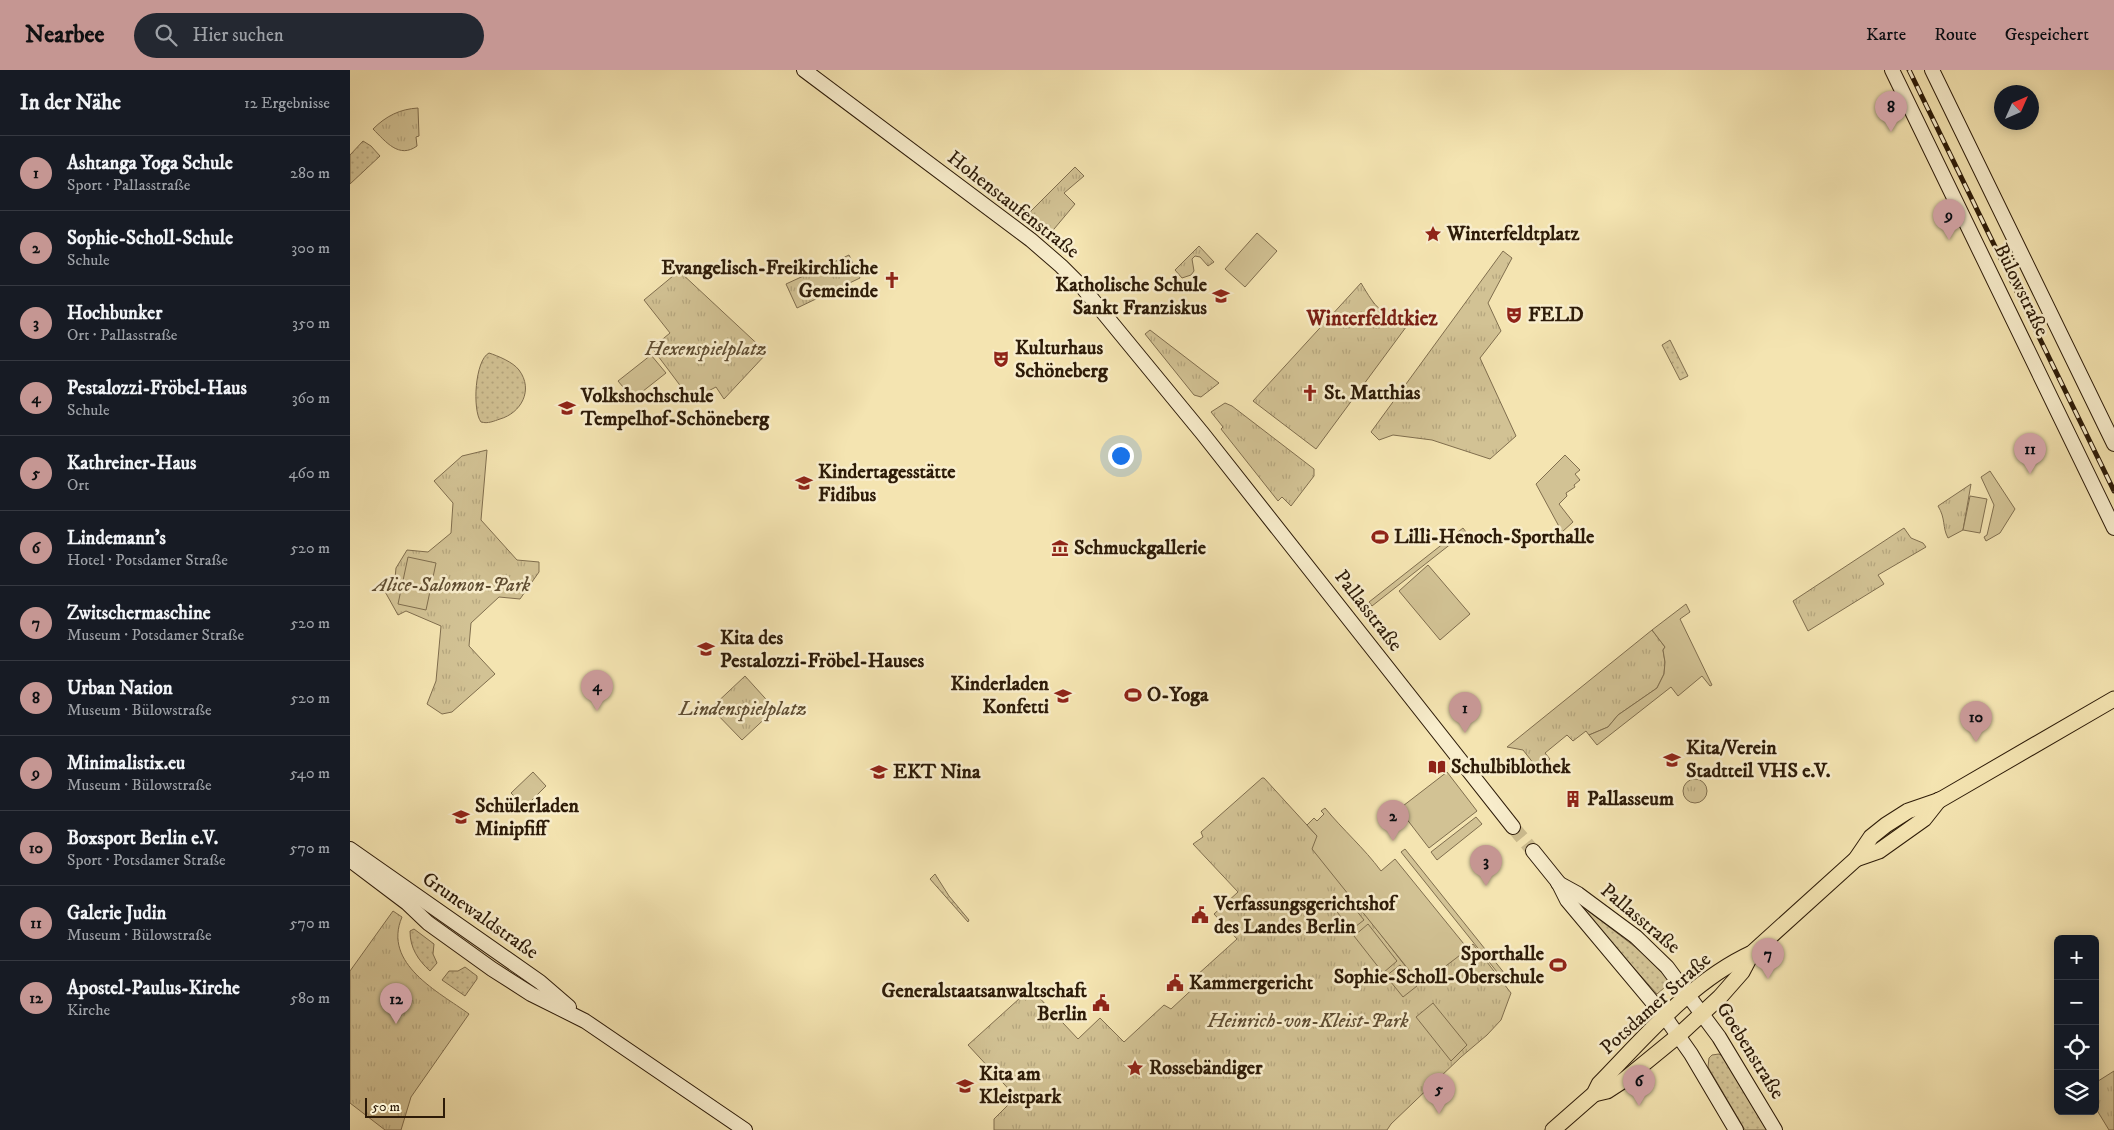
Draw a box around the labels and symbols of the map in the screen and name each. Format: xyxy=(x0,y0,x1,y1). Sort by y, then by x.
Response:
north arrow xyxy=(1994,85,2039,130)
pin: 8 xyxy=(1875,91,1907,132)
street label: Hohenstaufenstraße xyxy=(942,146,1084,264)
pin: 9 xyxy=(1933,199,1965,240)
place label: Winterfeldtplatz xyxy=(1446,222,1580,247)
place icon: Winterfeldtplatz xyxy=(1423,224,1443,244)
street label: Bülowstraße xyxy=(1988,240,2054,340)
place label: Evangelisch-Freikirchliche Gemeinde xyxy=(661,256,879,304)
church icon: Evangelisch-Freikirchliche Gemeinde xyxy=(882,270,902,290)
place label: Katholische Schule Sankt Franziskus xyxy=(1055,273,1208,321)
school or university icon: Katholische Schule Sankt Franziskus xyxy=(1211,286,1231,306)
place label: FELD xyxy=(1528,303,1584,328)
theatre icon: FELD xyxy=(1504,305,1524,325)
district label: Winterfeldtkiez xyxy=(1305,306,1438,332)
place label: Kulturhaus Schöneberg xyxy=(1015,336,1109,384)
park label: Hexenspielplatz xyxy=(644,337,767,362)
theatre icon: Kulturhaus Schöneberg xyxy=(991,349,1011,369)
place label: St. Matthias xyxy=(1324,381,1421,406)
church icon: St. Matthias xyxy=(1300,383,1320,403)
place label: Volkshochschule Tempelhof-Schöneberg xyxy=(580,384,770,432)
school or university icon: Volkshochschule Tempelhof-Schöneberg xyxy=(557,398,577,418)
pin: 11 xyxy=(2014,433,2046,474)
your location xyxy=(1108,443,1134,469)
place label: Kindertagesstätte Fidibus xyxy=(818,460,956,508)
school or university icon: Kindertagesstätte Fidibus xyxy=(794,473,814,493)
place label: Lilli-Henoch-Sporthalle xyxy=(1394,525,1595,550)
sports icon: Lilli-Henoch-Sporthalle xyxy=(1370,527,1390,547)
place label: Schmuckgallerie xyxy=(1074,536,1207,561)
museum icon: Schmuckgallerie xyxy=(1050,538,1070,558)
street label: Pallasstraße xyxy=(1328,565,1408,657)
park label: Alice-Salomon-Park xyxy=(372,573,531,598)
place label: Kita des Pestalozzi-Fröbel-Hauses xyxy=(720,626,925,674)
school or university icon: Kita des Pestalozzi-Fröbel-Hauses xyxy=(696,639,716,659)
pin: 4 xyxy=(581,670,613,711)
place label: Kinderladen Konfetti xyxy=(951,672,1050,720)
place label: O-Yoga xyxy=(1147,683,1209,708)
sports icon: O-Yoga xyxy=(1123,685,1143,705)
school or university icon: Kinderladen Konfetti xyxy=(1053,686,1073,706)
pin: 1 xyxy=(1449,692,1481,733)
park label: Lindenspielplatz xyxy=(678,697,807,722)
pin: 10 xyxy=(1960,701,1992,742)
place label: Kita/Verein Stadtteil VHS e.V. xyxy=(1686,736,1831,784)
school or university icon: Kita/Verein Stadtteil VHS e.V. xyxy=(1662,750,1682,770)
place label: Schulbiblothek xyxy=(1451,755,1572,780)
library icon: Schulbiblothek xyxy=(1427,757,1447,777)
place label: EKT Nina xyxy=(893,760,981,785)
school or university icon: EKT Nina xyxy=(869,762,889,782)
place label: Pallasseum xyxy=(1587,787,1674,812)
building icon: Pallasseum xyxy=(1563,789,1583,809)
place label: Schülerladen Minipfiff xyxy=(475,794,579,842)
pin: 2 xyxy=(1377,800,1409,841)
school or university icon: Schülerladen Minipfiff xyxy=(451,807,471,827)
pin: 3 xyxy=(1470,845,1502,886)
street label: Grunewaldstraße xyxy=(417,867,543,965)
street label: Pallasstraße xyxy=(1595,878,1685,960)
place label: Verfassungsgerichtshof des Landes Berlin xyxy=(1213,892,1399,940)
public building icon: Verfassungsgerichtshof des Landes Berlin xyxy=(1190,905,1210,925)
pin: 7 xyxy=(1752,938,1784,979)
place label: Sporthalle Sophie-Scholl-Oberschule xyxy=(1334,942,1545,990)
street label: Potsdamer Straße xyxy=(1595,948,1717,1060)
sports icon: Sporthalle Sophie-Scholl-Oberschule xyxy=(1548,955,1568,975)
place label: Kammergericht xyxy=(1189,971,1314,996)
public building icon: Kammergericht xyxy=(1165,973,1185,993)
place label: Generalstaatsanwaltschaft Berlin xyxy=(881,979,1088,1027)
pin: 12 xyxy=(380,983,412,1024)
public building icon: Generalstaatsanwaltschaft Berlin xyxy=(1091,993,1111,1013)
street label: Goebenstraße xyxy=(1710,998,1790,1104)
park label: Heinrich-von-Kleist-Park xyxy=(1206,1009,1409,1034)
place label: Rossebändiger xyxy=(1149,1056,1263,1081)
place icon: Rossebändiger xyxy=(1125,1058,1145,1078)
place label: Kita am Kleistpark xyxy=(979,1062,1062,1110)
pin: 6 xyxy=(1623,1065,1655,1106)
pin: 5 xyxy=(1423,1073,1455,1114)
school or university icon: Kita am Kleistpark xyxy=(955,1076,975,1096)
scale bar xyxy=(365,1095,445,1118)

